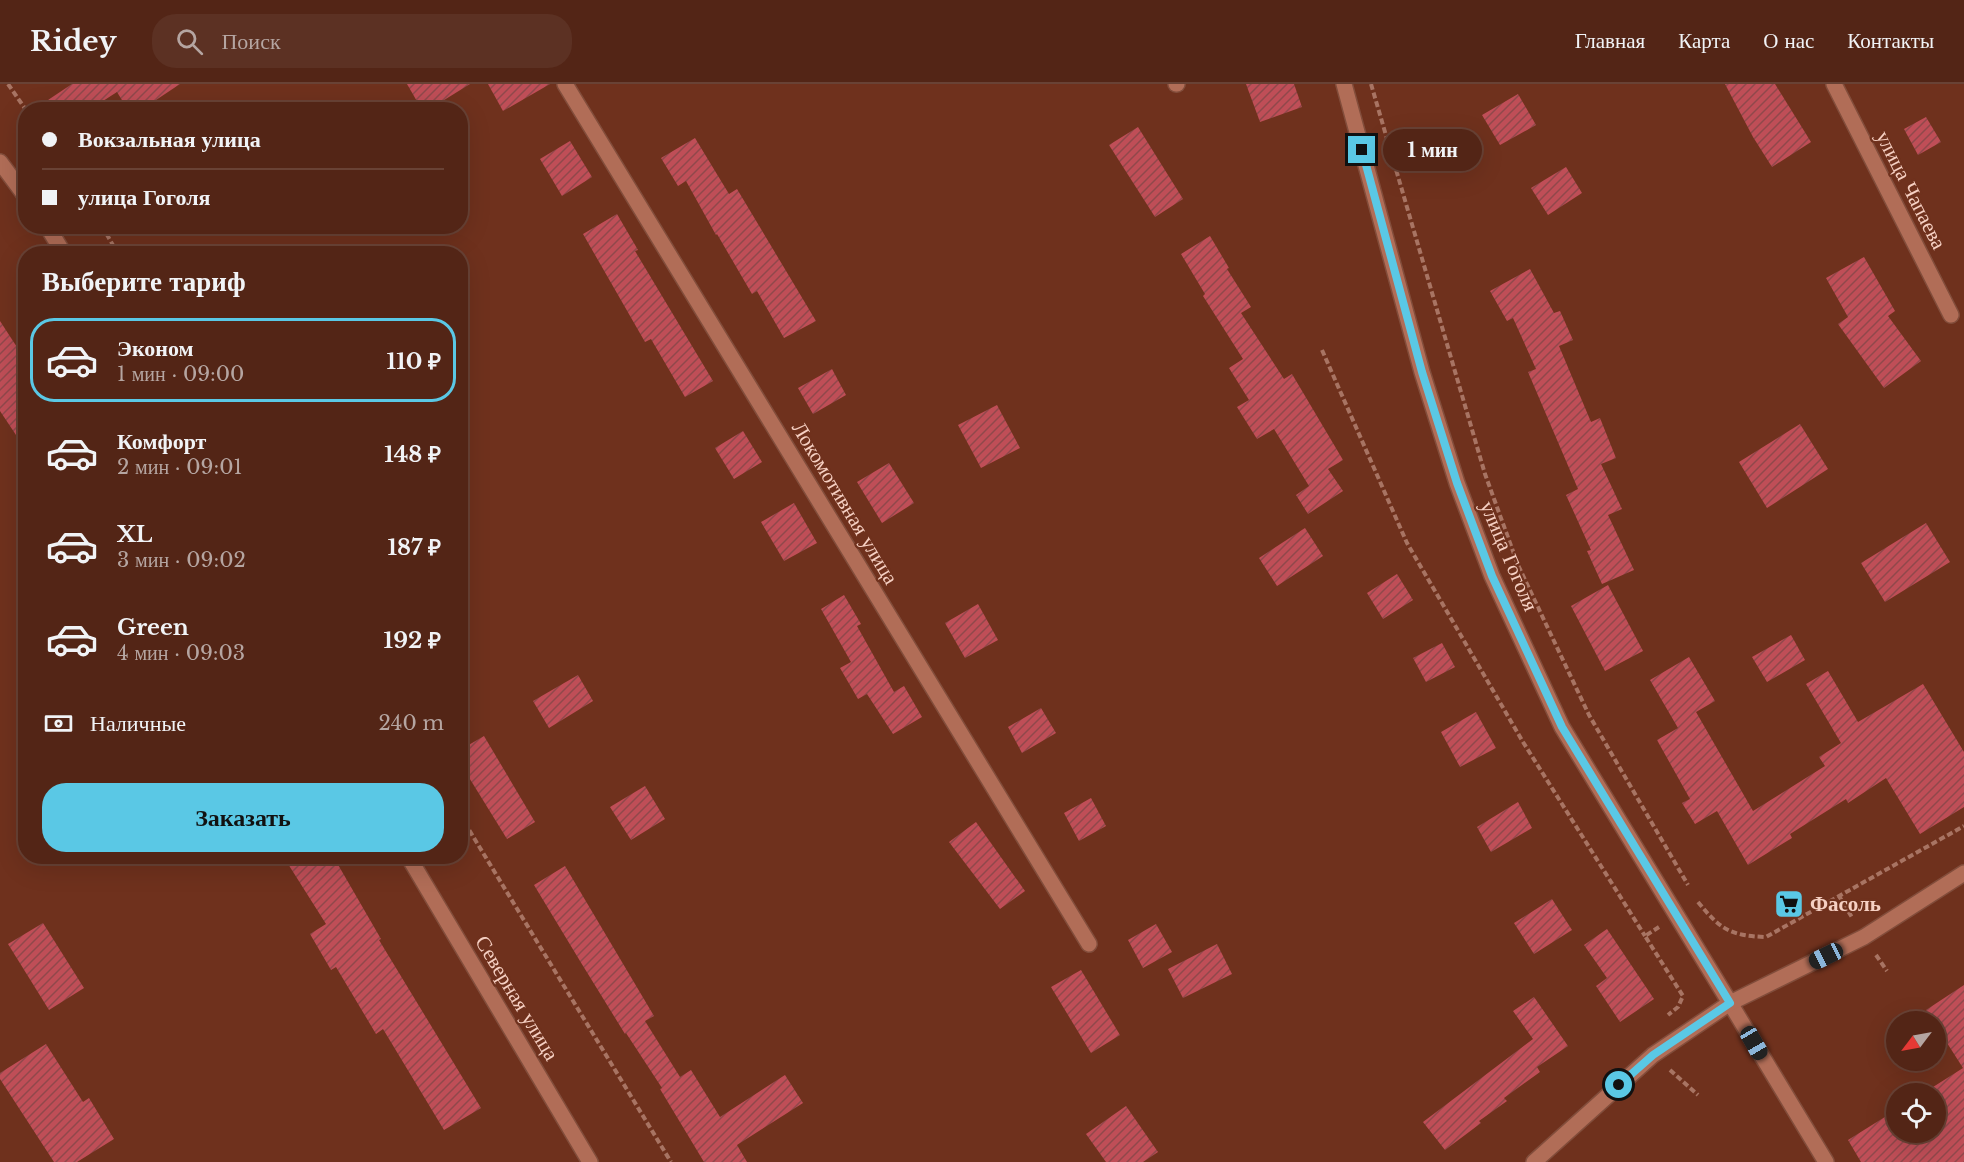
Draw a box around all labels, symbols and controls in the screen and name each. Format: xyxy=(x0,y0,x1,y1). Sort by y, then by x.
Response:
search box xyxy=(152,14,572,68)
text: Ridey xyxy=(30,24,116,59)
icon: search xyxy=(173,25,206,58)
text: Поиск xyxy=(221,28,281,55)
text: Главная xyxy=(1575,28,1645,54)
text: Карта xyxy=(1678,28,1730,54)
text: О нас xyxy=(1763,28,1814,54)
text: Контакты xyxy=(1847,28,1934,54)
text: Вокзальная улица xyxy=(78,126,261,153)
street label: улица Чапаева xyxy=(1870,126,1952,254)
callout: 1 мин xyxy=(1383,129,1482,171)
route end xyxy=(1348,136,1375,163)
text: 1 мин xyxy=(1407,138,1458,162)
text: улица Гоголя xyxy=(78,184,210,211)
text: Выберите тариф xyxy=(42,265,246,298)
icon: car xyxy=(45,333,99,387)
text: Эконом xyxy=(117,335,194,362)
text: 110 ₽ xyxy=(387,348,441,375)
text: 1 мин · 09:00 xyxy=(117,362,244,386)
street label: Локомотивная улица xyxy=(786,417,904,590)
icon: car xyxy=(45,426,99,480)
text: Комфорт xyxy=(117,428,206,455)
text: 148 ₽ xyxy=(384,441,441,468)
text: 2 мин · 09:01 xyxy=(117,455,242,479)
street label: улица Гоголя xyxy=(1474,497,1544,615)
icon: car xyxy=(45,519,99,573)
text: XL xyxy=(117,521,152,548)
text: 187 ₽ xyxy=(387,534,441,561)
text: 3 мин · 09:02 xyxy=(117,548,246,572)
icon: car xyxy=(45,612,99,666)
text: Green xyxy=(117,614,189,641)
text: 192 ₽ xyxy=(384,627,441,654)
text: 4 мин · 09:03 xyxy=(117,641,245,665)
icon: cash xyxy=(42,707,75,740)
text: Наличные xyxy=(90,710,186,737)
text: 240 m xyxy=(379,711,444,735)
button: Заказать xyxy=(42,783,444,852)
supermarket icon: Фасоль xyxy=(1773,888,1805,920)
place label: Фасоль xyxy=(1810,891,1881,917)
street label: Северная улица xyxy=(469,931,565,1066)
car xyxy=(1806,940,1846,972)
north arrow xyxy=(1886,1011,1946,1071)
map controls xyxy=(1886,1011,1946,1143)
car xyxy=(1737,1023,1771,1063)
route start xyxy=(1605,1071,1632,1098)
button: locate xyxy=(1886,1083,1946,1143)

